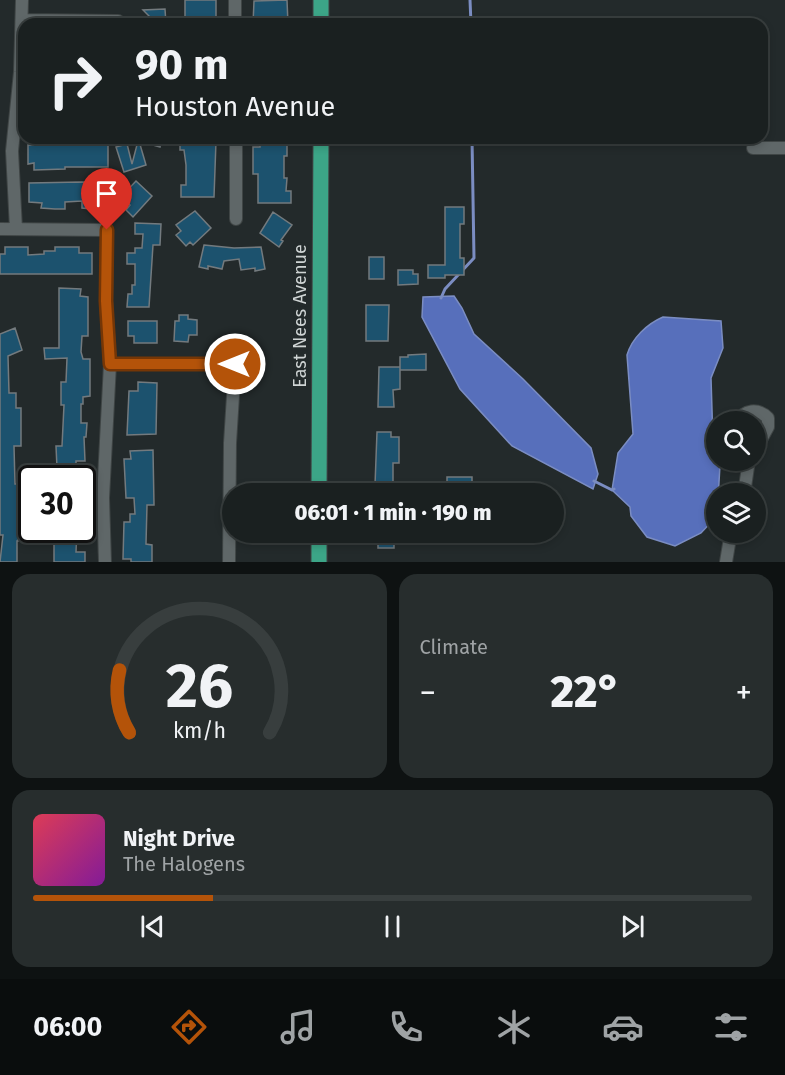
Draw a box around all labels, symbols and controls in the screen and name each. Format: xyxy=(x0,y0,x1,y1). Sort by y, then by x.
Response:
text: 90 m xyxy=(135,40,229,90)
icon: right xyxy=(36,42,114,120)
text: Houston Avenue xyxy=(135,91,335,123)
pin xyxy=(81,168,132,230)
icon: arrive xyxy=(90,177,123,210)
street label: East Nees Avenue xyxy=(289,244,311,388)
position arrow xyxy=(203,332,267,396)
map controls xyxy=(706,411,766,543)
button: search xyxy=(706,411,766,471)
speed limit sign: 30 xyxy=(18,465,96,543)
button: layers xyxy=(706,483,766,543)
text: 06:01 · 1 min · 190 m xyxy=(295,499,491,526)
text: Climate xyxy=(420,635,488,659)
text: 26 xyxy=(166,649,233,724)
text: 22° xyxy=(551,665,621,719)
text: − xyxy=(420,673,436,713)
text: + xyxy=(736,673,752,713)
text: km/h xyxy=(173,718,226,744)
text: Night Drive xyxy=(123,825,235,852)
text: The Halogens xyxy=(123,852,245,876)
icon: previous xyxy=(136,910,169,943)
icon: pause xyxy=(376,910,409,943)
icon: next xyxy=(616,910,649,943)
icon: directions xyxy=(168,1006,210,1048)
icon: music xyxy=(277,1006,319,1048)
icon: phone xyxy=(385,1006,427,1048)
icon: climate xyxy=(493,1006,535,1048)
icon: car xyxy=(602,1006,644,1048)
icon: filters xyxy=(710,1006,752,1048)
text: 06:00 xyxy=(33,1011,102,1043)

